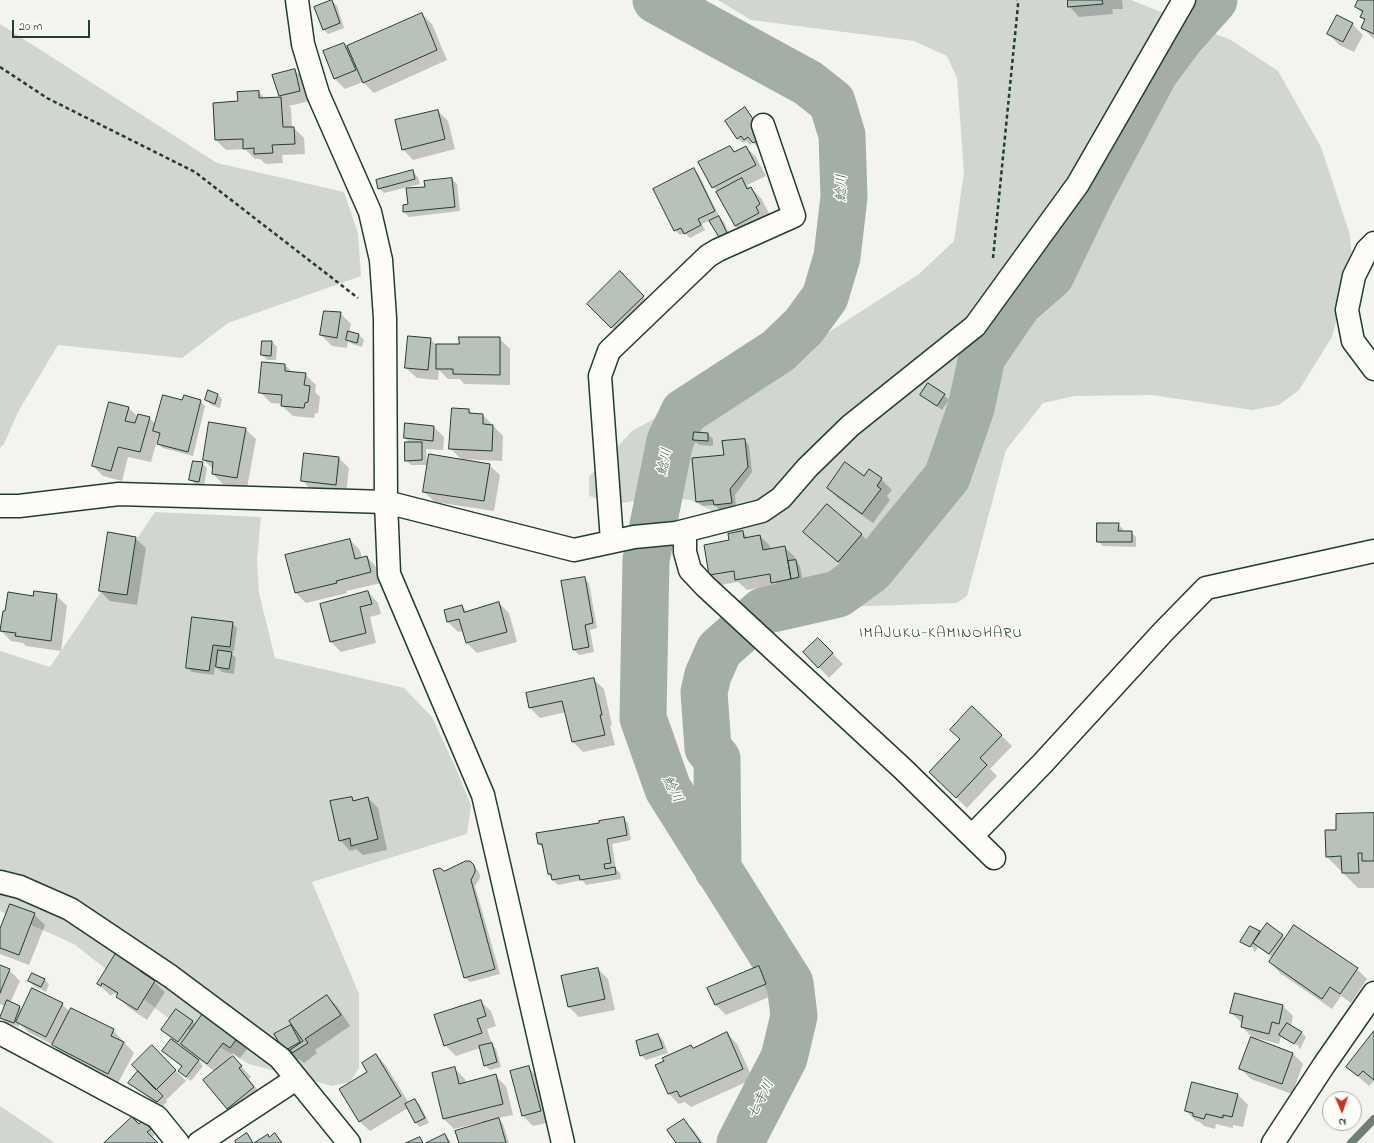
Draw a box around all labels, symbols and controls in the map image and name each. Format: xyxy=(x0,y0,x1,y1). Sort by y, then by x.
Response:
scale bar xyxy=(14,12,92,38)
text: 20 m xyxy=(19,18,42,36)
water label: 鯰川 xyxy=(834,174,852,202)
water label: 鯰川 xyxy=(655,447,677,477)
district label: IMAJUKU-KAMINOHARU xyxy=(859,626,1023,644)
water label: 鯰川 xyxy=(657,774,685,806)
water label: 七寺川 xyxy=(745,1077,779,1123)
north arrow xyxy=(1322,1091,1362,1131)
text: N xyxy=(1338,1114,1346,1130)

